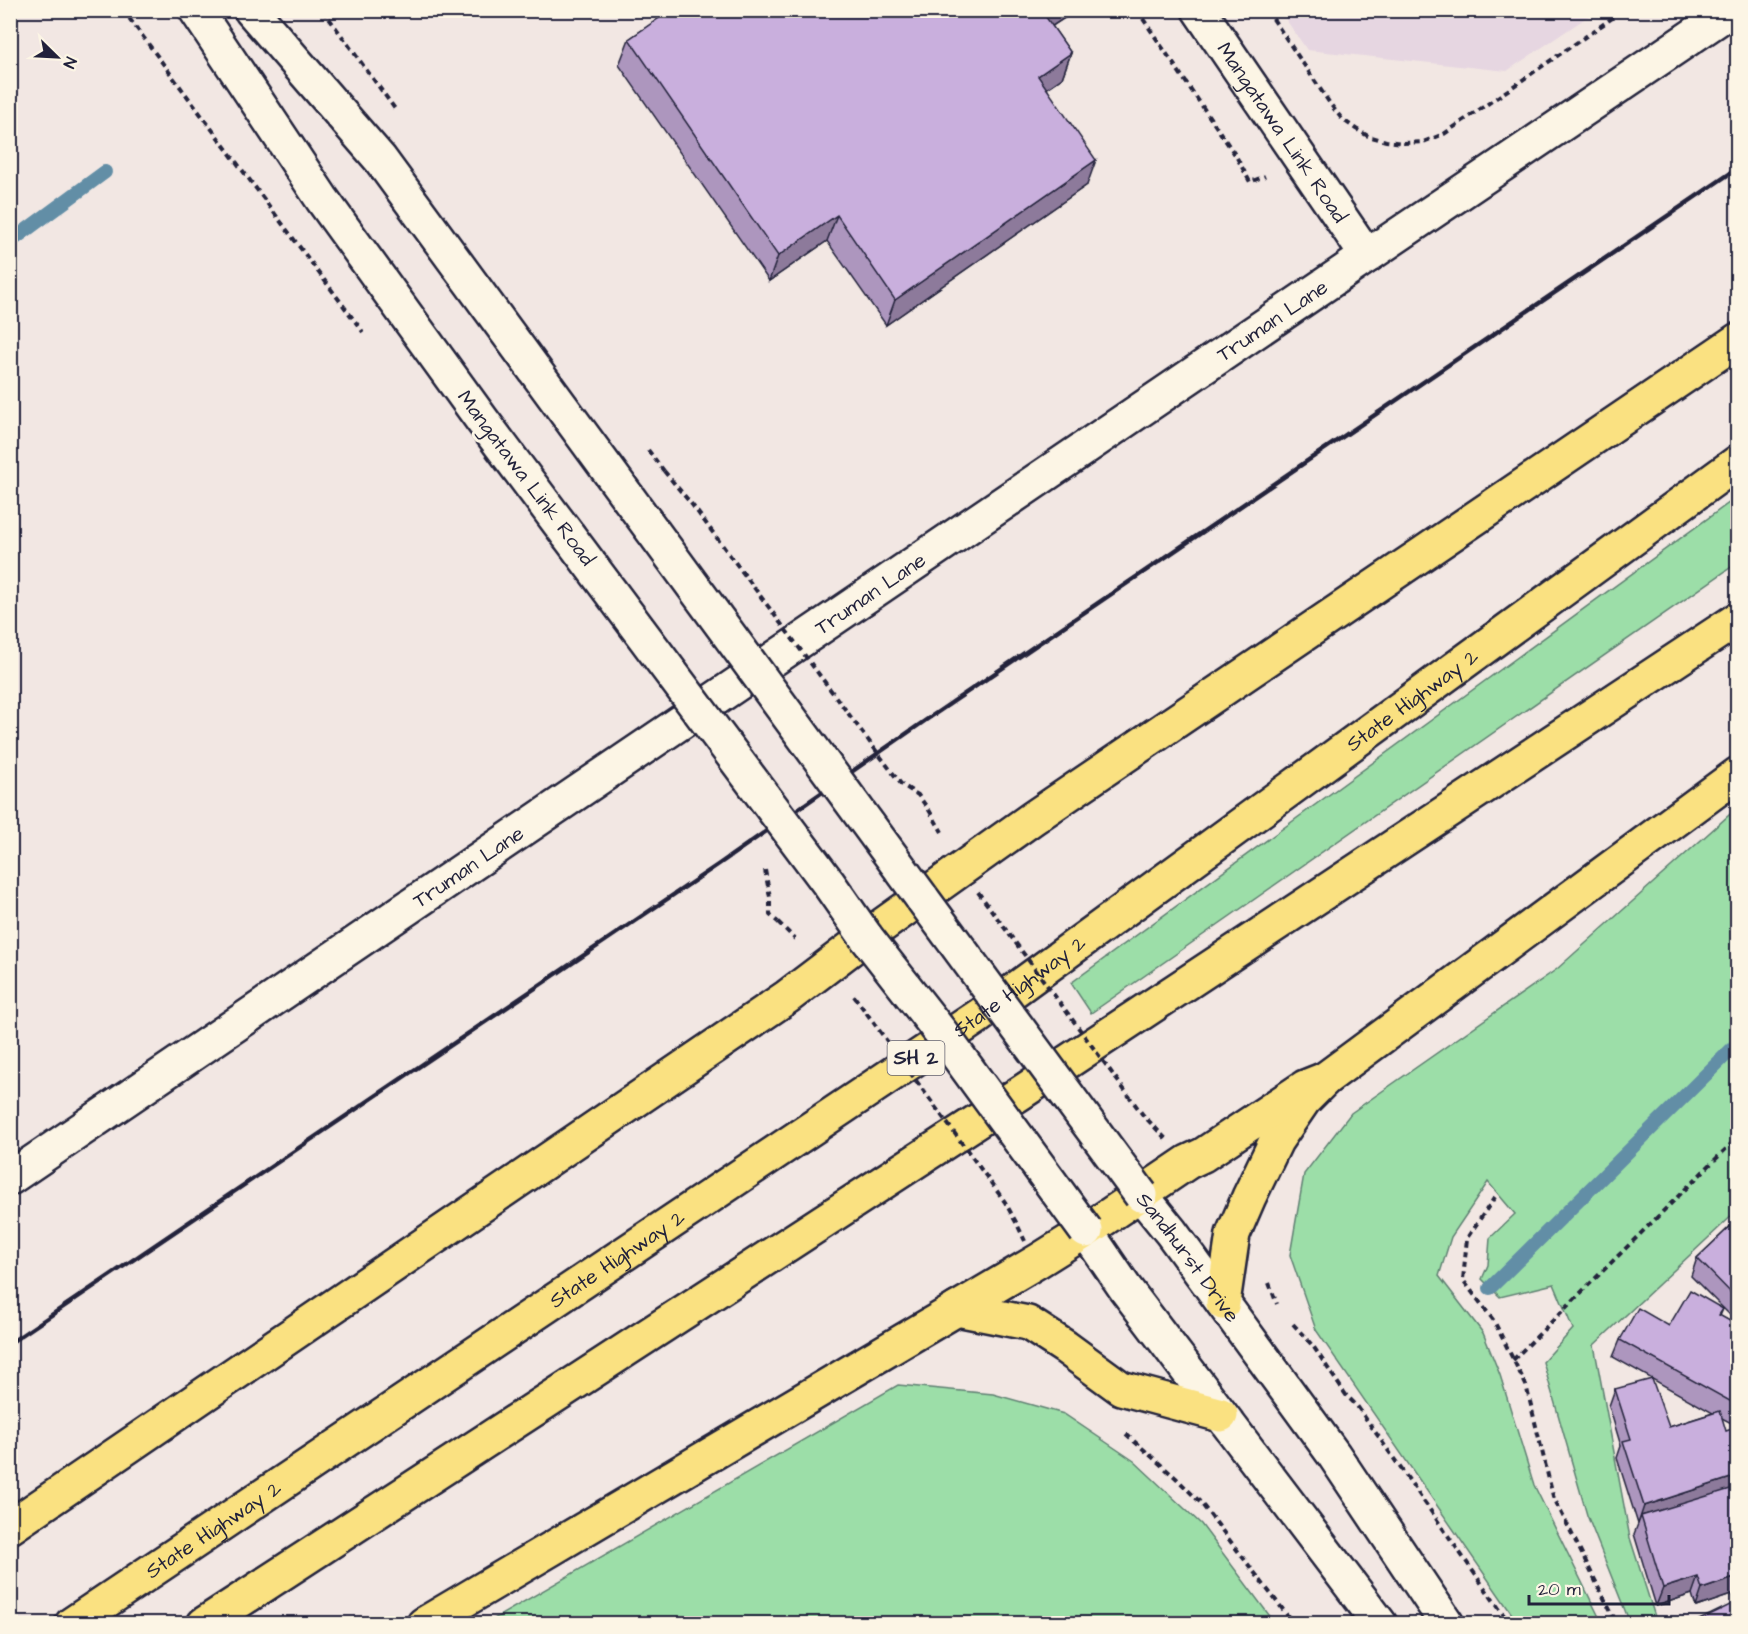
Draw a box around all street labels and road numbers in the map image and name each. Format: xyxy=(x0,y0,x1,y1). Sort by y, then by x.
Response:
street label: Mangatawa Link Road xyxy=(1210,36,1355,229)
street label: Truman Lane xyxy=(1211,272,1333,368)
street label: Mangatawa Link Road xyxy=(449,384,602,573)
street label: Truman Lane xyxy=(809,545,931,642)
street label: State Highway 2 xyxy=(1340,642,1484,758)
street label: Truman Lane xyxy=(407,819,530,915)
street label: State Highway 2 xyxy=(947,928,1092,1044)
road number: SH 2 xyxy=(888,1041,944,1075)
street label: Sandhurst Drive xyxy=(1130,1186,1247,1328)
street label: State Highway 2 xyxy=(543,1203,691,1315)
street label: State Highway 2 xyxy=(140,1473,287,1585)

